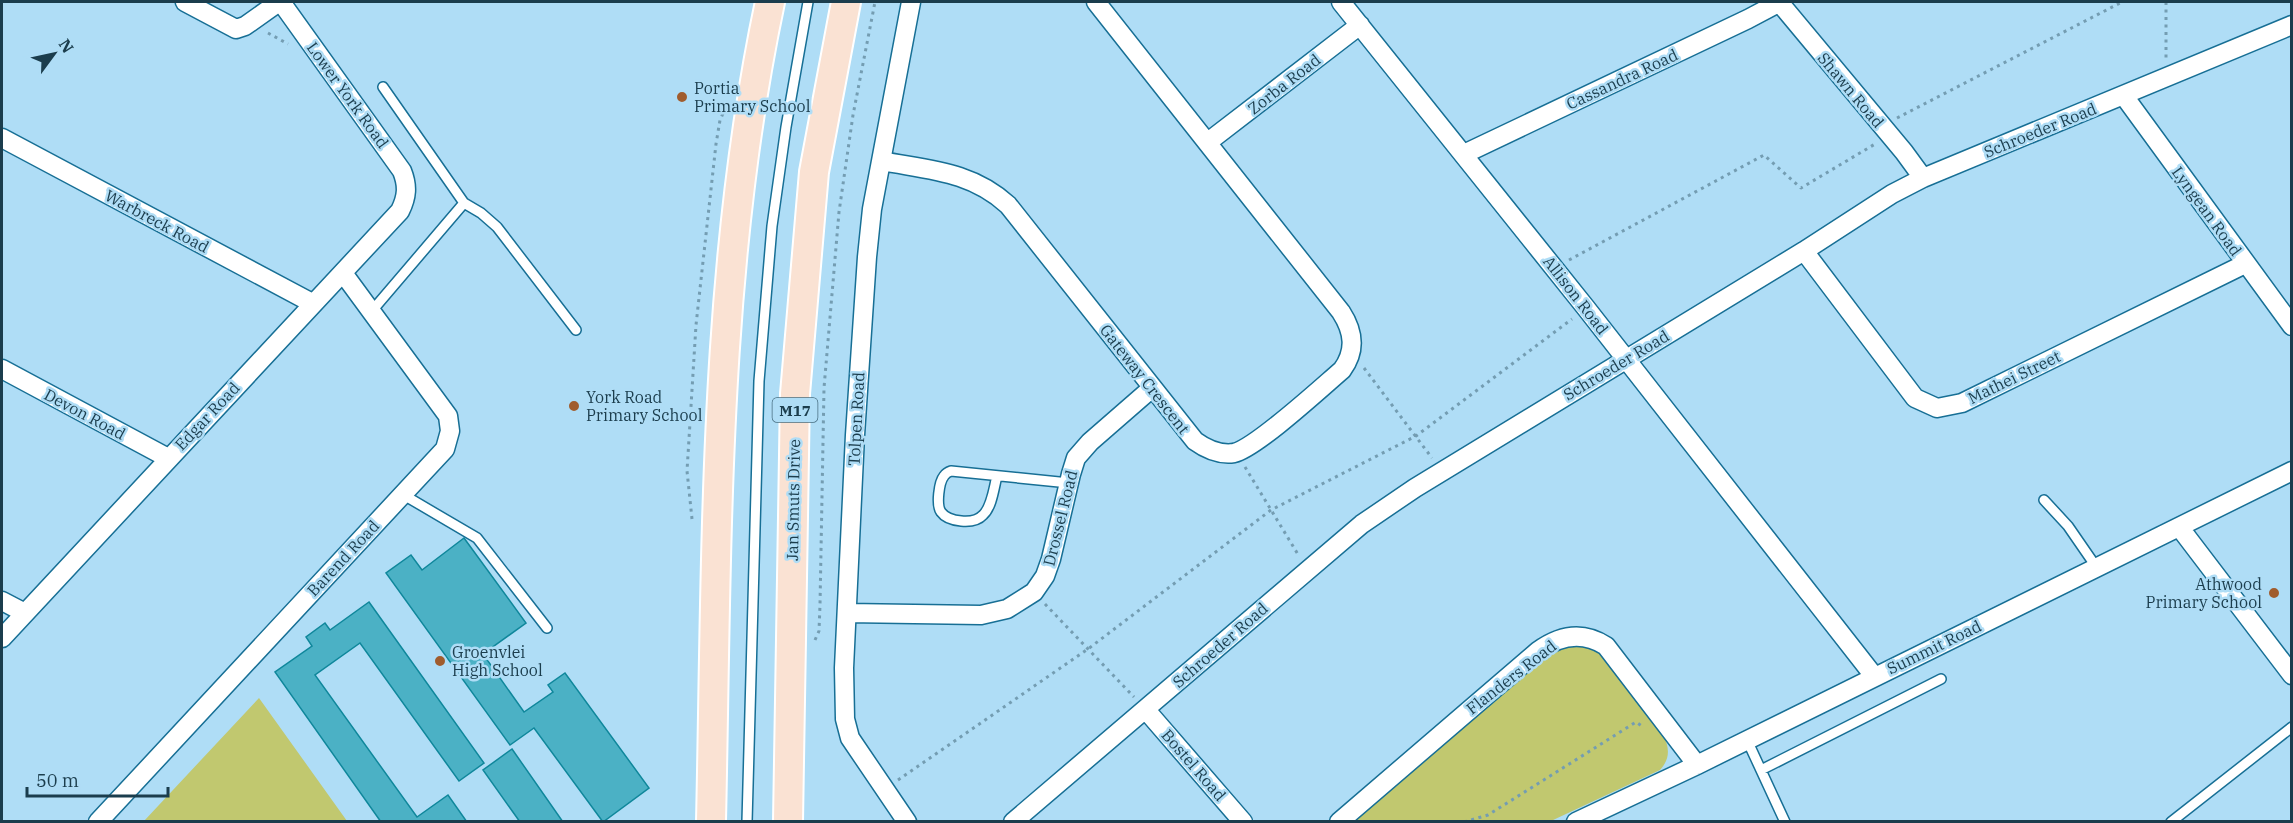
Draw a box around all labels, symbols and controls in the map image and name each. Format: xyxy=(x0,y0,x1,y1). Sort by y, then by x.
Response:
north arrow xyxy=(24,24,84,84)
text: N xyxy=(55,35,78,57)
street label: Lower York Road xyxy=(303,38,393,152)
street label: Cassandra Road xyxy=(1563,44,1681,114)
street label: Shawn Road xyxy=(1814,48,1889,132)
street label: Zorba Road xyxy=(1244,49,1324,119)
place label: Portia Primary School xyxy=(694,78,811,116)
marker: Portia Primary School xyxy=(675,90,689,104)
street label: Schroeder Road xyxy=(1981,98,2100,162)
street label: Lyngean Road xyxy=(2168,162,2246,260)
street label: Warbreck Road xyxy=(102,185,213,257)
street label: Allison Road xyxy=(1539,252,1613,339)
street label: Gateway Crescent xyxy=(1096,320,1194,438)
street label: Schroeder Road xyxy=(1559,325,1673,404)
street label: Mathei Street xyxy=(1964,346,2064,408)
street label: Tolpen Road xyxy=(844,371,868,467)
street label: Edgar Road xyxy=(170,377,244,454)
street label: Devon Road xyxy=(41,384,129,444)
place label: York Road Primary School xyxy=(586,387,703,425)
road number: M17 xyxy=(772,398,818,422)
marker: York Road Primary School xyxy=(567,399,581,413)
street label: Jan Smuts Drive xyxy=(782,439,804,561)
street label: Drossel Road xyxy=(1038,468,1082,568)
street label: Barend Road xyxy=(303,516,384,600)
place label: Athwood Primary School xyxy=(2146,574,2262,612)
marker: Athwood Primary School xyxy=(2267,586,2281,600)
street label: Schroeder Road xyxy=(1168,598,1272,692)
street label: Summit Road xyxy=(1884,615,1985,678)
street label: Flanders Road xyxy=(1462,635,1560,718)
place label: Groenvlei High School xyxy=(452,642,543,680)
marker: Groenvlei High School xyxy=(433,654,447,668)
street label: Bostel Road xyxy=(1157,725,1231,805)
scale bar xyxy=(27,760,168,798)
text: 50 m xyxy=(36,769,79,792)

